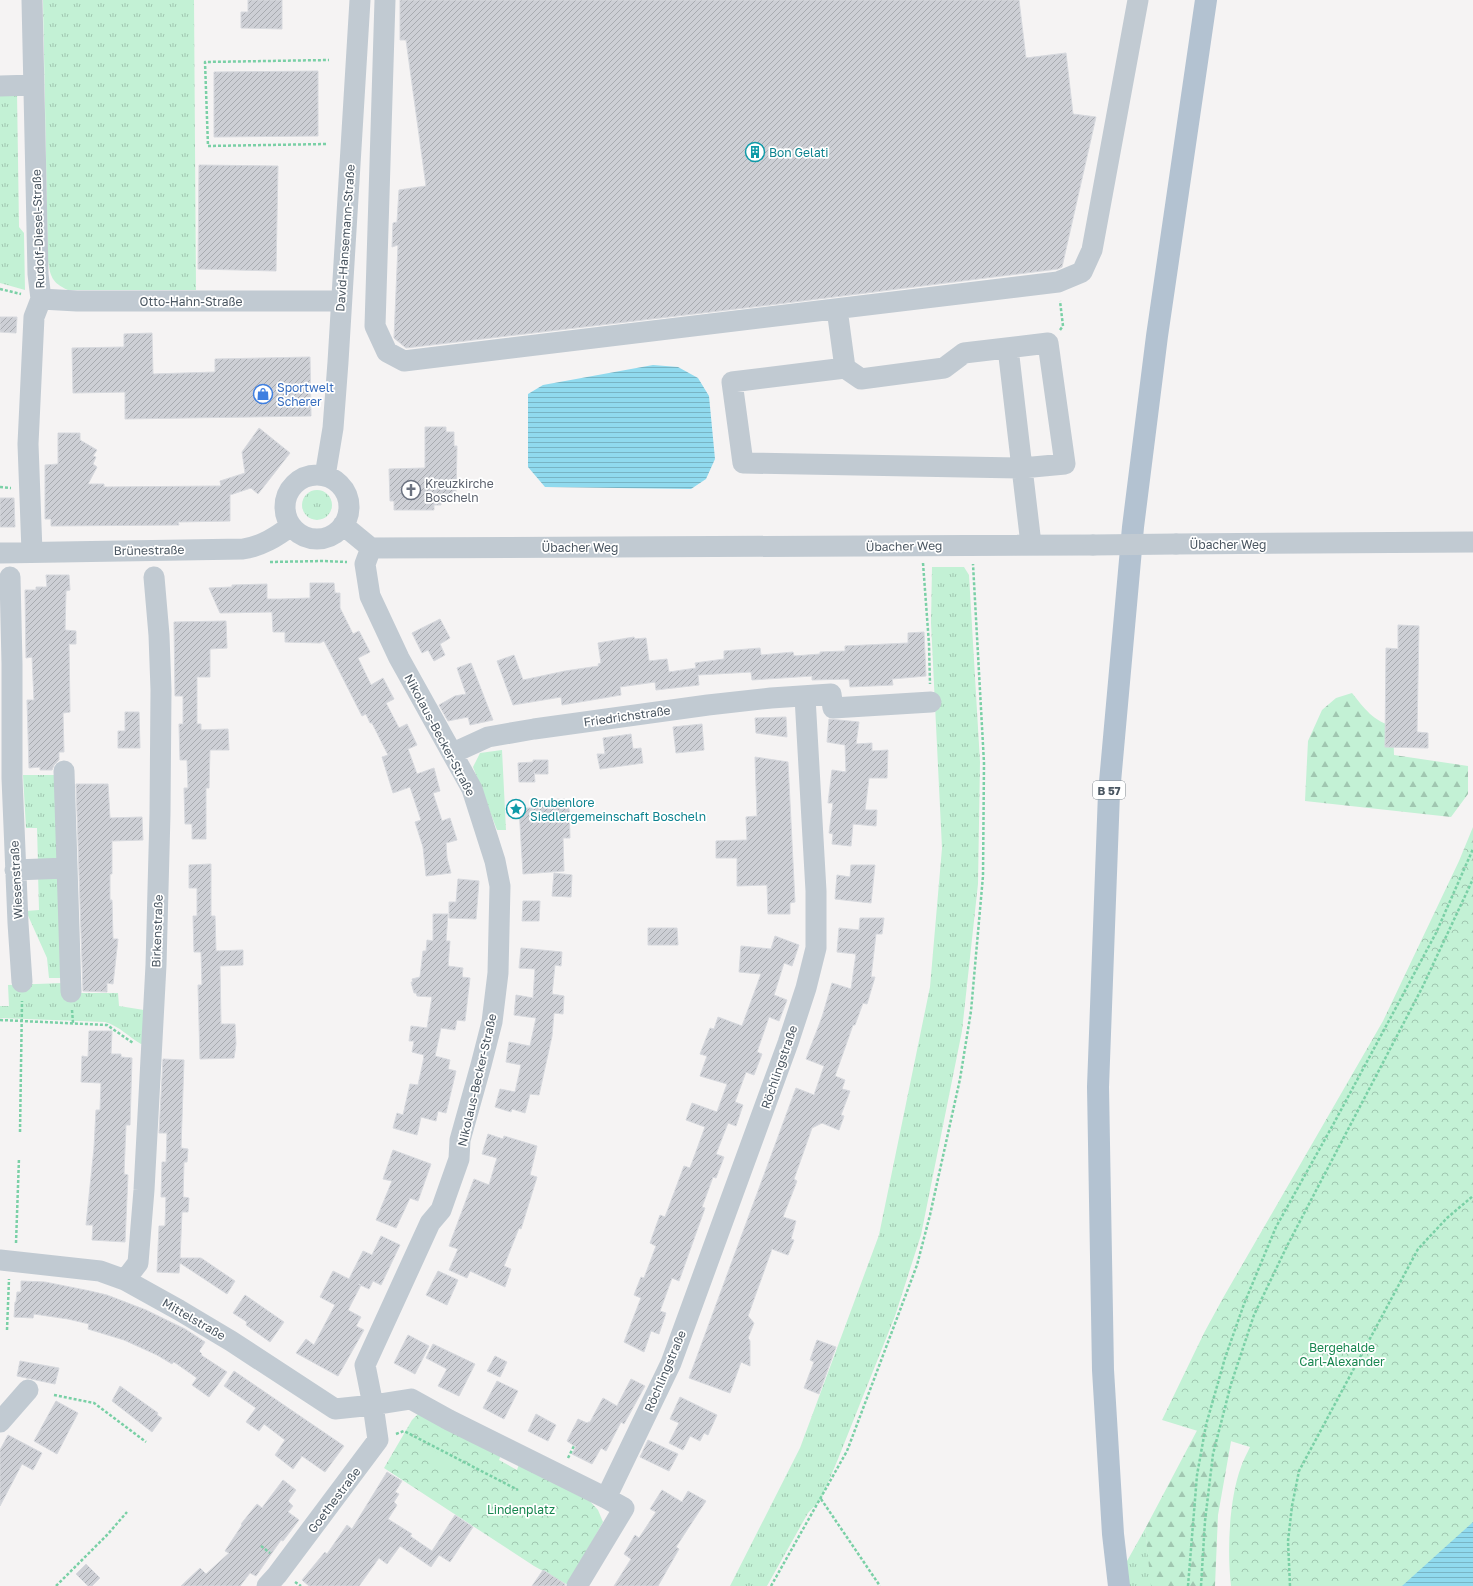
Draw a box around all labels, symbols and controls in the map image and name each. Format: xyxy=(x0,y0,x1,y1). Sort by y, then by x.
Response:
building icon: Bon Gelati xyxy=(744,141,766,163)
place label: Bon Gelati xyxy=(769,145,829,160)
street label: David-Hansemann-Straße xyxy=(332,164,358,312)
street label: Rudolf-Diesel-Straße xyxy=(28,169,48,289)
street label: Otto-Hahn-Straße xyxy=(140,294,242,309)
place label: Sportwelt Scherer xyxy=(277,380,334,409)
shop icon: Sportwelt Scherer xyxy=(252,383,274,405)
place label: Kreuzkirche Boscheln xyxy=(425,476,494,505)
church icon: Kreuzkirche Boscheln xyxy=(400,479,422,501)
street label: Übacher Weg xyxy=(1190,537,1266,552)
street label: Übacher Weg xyxy=(865,538,943,554)
street label: Übacher Weg xyxy=(542,540,618,555)
street label: Brünestraße xyxy=(113,542,185,558)
street label: Nikolaus-Becker-Straße xyxy=(401,671,479,799)
street label: Friedrichstraße xyxy=(583,702,671,730)
road number: B 57 xyxy=(1093,781,1125,799)
place label: Grubenlore Siedlergemeinschaft Boscheln xyxy=(530,795,706,824)
place icon: Grubenlore Siedlergemeinschaft Boscheln xyxy=(505,798,527,820)
street label: Wiesenstraße xyxy=(6,840,26,920)
street label: Birkenstraße xyxy=(148,894,166,968)
street label: Nikolaus-Becker-Straße xyxy=(454,1012,500,1148)
street label: Röchlingstraße xyxy=(758,1023,800,1111)
street label: Mittelstraße xyxy=(160,1295,228,1343)
street label: Röchlingstraße xyxy=(641,1328,689,1414)
park label: Bergehalde Carl-Alexander xyxy=(1299,1340,1385,1369)
street label: Goethestraße xyxy=(304,1464,364,1536)
park label: Lindenplatz xyxy=(487,1502,555,1517)

